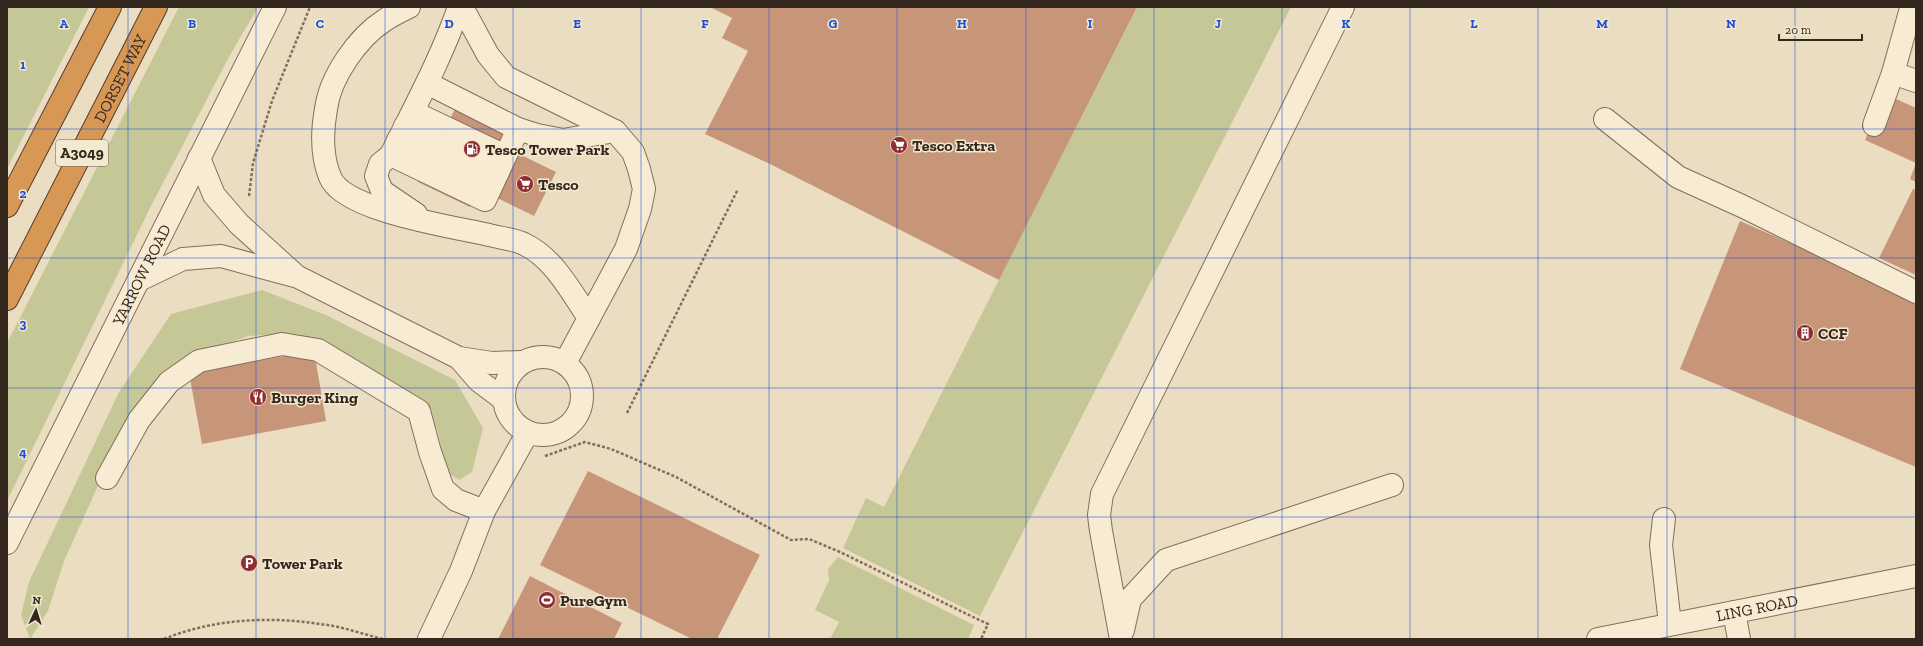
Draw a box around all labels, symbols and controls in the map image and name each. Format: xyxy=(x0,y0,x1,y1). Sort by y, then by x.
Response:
text: A xyxy=(60,16,69,31)
text: B xyxy=(188,16,196,31)
text: C xyxy=(316,16,324,31)
text: D xyxy=(444,16,454,31)
text: E xyxy=(573,16,581,31)
text: F xyxy=(701,16,709,31)
text: G xyxy=(829,16,838,31)
text: H xyxy=(957,16,967,31)
text: I xyxy=(1088,16,1093,31)
text: J xyxy=(1215,16,1221,31)
text: K xyxy=(1342,16,1351,31)
text: L xyxy=(1470,16,1478,31)
text: M xyxy=(1596,16,1608,31)
text: N xyxy=(1726,16,1736,31)
scale bar xyxy=(1779,16,1862,42)
text: 20 m xyxy=(1785,23,1812,37)
street label: DORSET WAY xyxy=(89,31,150,125)
text: 1 xyxy=(20,57,26,72)
supermarket icon: Tesco Extra xyxy=(889,135,909,155)
place label: Tesco Extra xyxy=(912,136,995,155)
fuel station icon: Tesco Tower Park xyxy=(462,139,482,159)
road number: A3049 xyxy=(56,140,108,166)
place label: Tesco Tower Park xyxy=(485,140,610,159)
supermarket icon: Tesco xyxy=(515,174,535,194)
place label: Tesco xyxy=(538,175,579,194)
text: 2 xyxy=(20,186,27,201)
street label: YARROW ROAD xyxy=(107,221,174,329)
text: 3 xyxy=(20,316,27,331)
building icon: CCF xyxy=(1795,323,1815,343)
place label: CCF xyxy=(1818,324,1848,343)
restaurant icon: Burger King xyxy=(248,387,268,407)
place label: Burger King xyxy=(271,388,358,407)
text: 4 xyxy=(19,445,27,460)
parking icon: Tower Park xyxy=(239,553,259,573)
place label: Tower Park xyxy=(262,554,343,573)
north arrow xyxy=(16,590,56,630)
sports icon: PureGym xyxy=(537,590,557,610)
street label: LING ROAD xyxy=(1714,590,1799,625)
place label: PureGym xyxy=(560,591,627,610)
text: N xyxy=(32,594,42,607)

